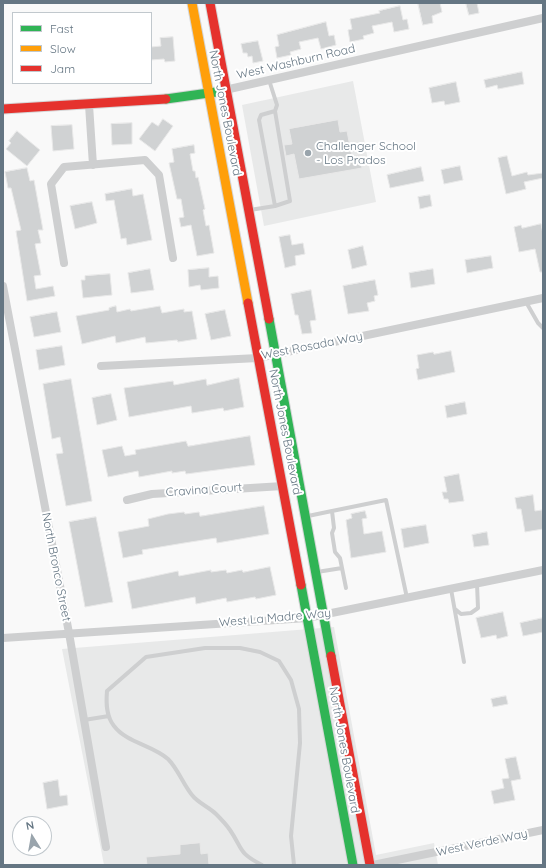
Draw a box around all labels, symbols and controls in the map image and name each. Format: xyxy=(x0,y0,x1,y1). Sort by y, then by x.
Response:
legend xyxy=(12,12,152,84)
text: Fast xyxy=(50,21,74,36)
text: Slow xyxy=(50,41,76,56)
street label: West Washburn Road xyxy=(235,41,357,83)
street label: North Jones Boulevard xyxy=(206,49,244,177)
text: Jam xyxy=(50,61,75,76)
place label: Challenger School - Los Prados xyxy=(316,139,416,167)
marker: Challenger School - Los Prados xyxy=(303,148,313,158)
street label: West Rosada Way xyxy=(260,329,364,363)
street label: North Jones Boulevard xyxy=(266,368,304,496)
street label: Cravina Court xyxy=(165,480,243,500)
street label: North Bronco Street xyxy=(38,511,74,623)
street label: West La Madre Way xyxy=(218,606,332,630)
street label: North Jones Boulevard xyxy=(326,686,362,814)
north arrow xyxy=(12,816,52,856)
text: N xyxy=(25,818,35,833)
street label: West Verde Way xyxy=(435,826,529,860)

